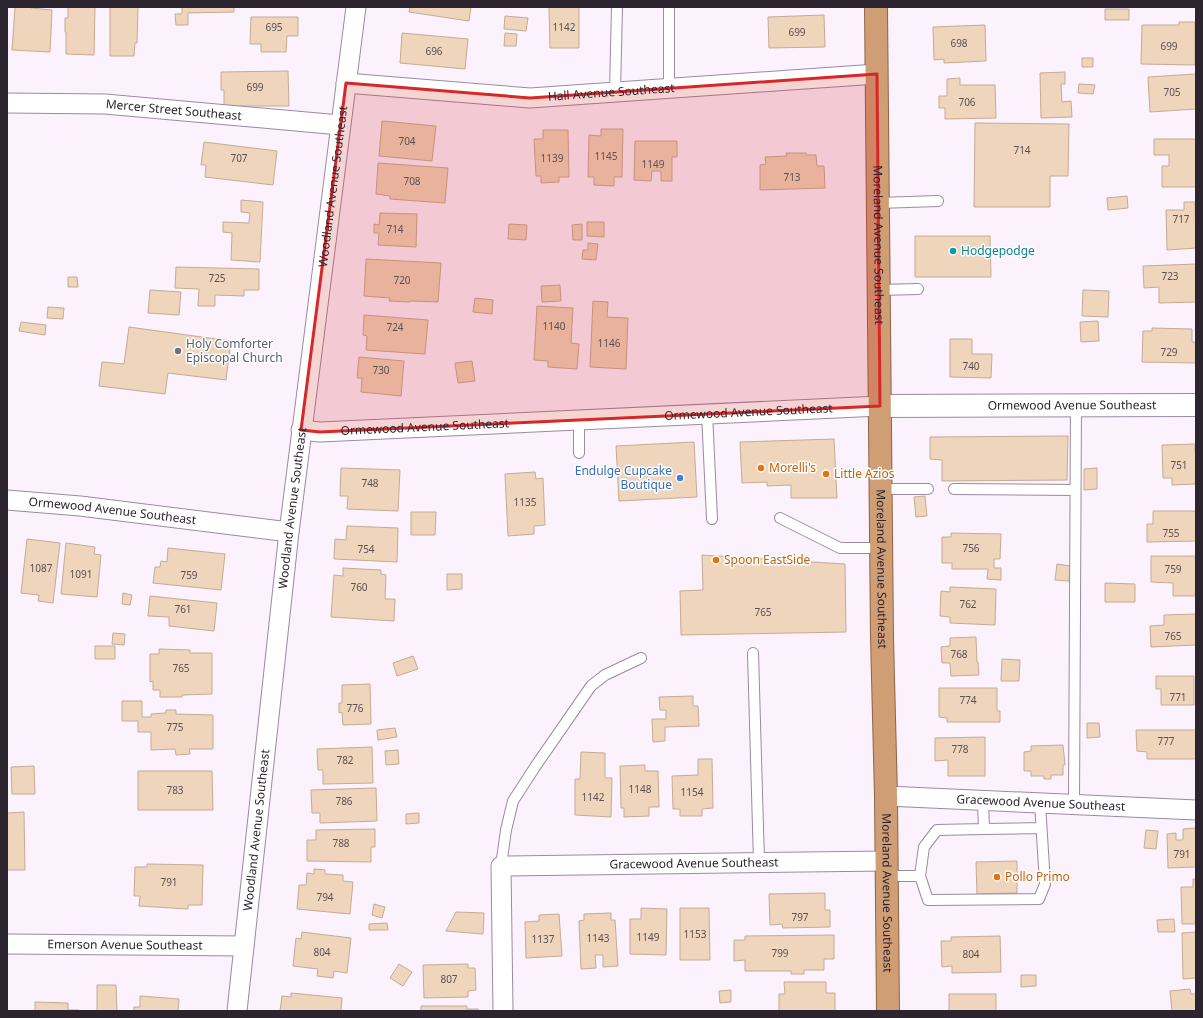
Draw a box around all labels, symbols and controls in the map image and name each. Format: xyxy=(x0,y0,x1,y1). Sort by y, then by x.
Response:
house number: 695 xyxy=(265,20,283,34)
house number: 1142 xyxy=(553,20,576,34)
house number: 699 xyxy=(788,25,806,39)
house number: 698 xyxy=(950,36,968,50)
house number: 699 xyxy=(1160,39,1178,53)
house number: 696 xyxy=(425,44,443,58)
street label: Hall Avenue Southeast xyxy=(547,79,676,105)
house number: 699 xyxy=(246,80,264,94)
house number: 705 xyxy=(1163,85,1181,99)
street label: Mercer Street Southeast xyxy=(105,95,243,124)
house number: 706 xyxy=(958,95,976,109)
street label: Woodland Avenue Southeast xyxy=(314,104,351,268)
house number: 704 xyxy=(398,134,416,148)
house number: 714 xyxy=(1013,143,1031,157)
house number: 1145 xyxy=(595,149,618,163)
house number: 707 xyxy=(230,151,248,165)
house number: 1139 xyxy=(541,151,564,165)
house number: 1149 xyxy=(642,157,665,171)
street label: Moreland Avenue Southeast xyxy=(870,165,888,325)
house number: 713 xyxy=(783,170,801,184)
house number: 708 xyxy=(403,174,421,188)
house number: 717 xyxy=(1172,212,1190,226)
house number: 714 xyxy=(386,222,404,236)
place label: Hodgepodge xyxy=(961,242,1035,259)
marker: Hodgepodge xyxy=(948,246,958,256)
house number: 723 xyxy=(1161,269,1179,283)
house number: 725 xyxy=(208,271,226,285)
house number: 720 xyxy=(393,273,411,287)
house number: 1140 xyxy=(543,319,566,333)
house number: 724 xyxy=(386,320,404,334)
place label: Holy Comforter Episcopal Church xyxy=(186,335,283,366)
house number: 1146 xyxy=(598,336,621,350)
house number: 729 xyxy=(1160,345,1178,359)
marker: Holy Comforter Episcopal Church xyxy=(173,346,183,356)
house number: 740 xyxy=(962,359,980,373)
house number: 730 xyxy=(372,363,390,377)
street label: Ormewood Avenue Southeast xyxy=(988,396,1157,414)
street label: Ormewood Avenue Southeast xyxy=(664,399,834,424)
street label: Ormewood Avenue Southeast xyxy=(340,414,510,439)
street label: Woodland Avenue Southeast xyxy=(274,426,310,590)
house number: 751 xyxy=(1170,458,1188,472)
place label: Morelli's xyxy=(769,459,816,476)
place label: Endulge Cupcake Boutique xyxy=(575,462,672,493)
marker: Morelli's xyxy=(756,463,766,473)
place label: Little Azios xyxy=(834,465,895,482)
marker: Little Azios xyxy=(821,469,831,479)
marker: Endulge Cupcake Boutique xyxy=(675,473,685,483)
house number: 748 xyxy=(361,476,379,490)
street label: Moreland Avenue Southeast xyxy=(873,489,891,650)
street label: Ormewood Avenue Southeast xyxy=(28,493,198,528)
house number: 1135 xyxy=(514,495,537,509)
house number: 755 xyxy=(1162,526,1180,540)
house number: 756 xyxy=(962,541,980,555)
house number: 754 xyxy=(357,542,375,556)
place label: Spoon EastSide xyxy=(724,551,811,568)
marker: Spoon EastSide xyxy=(711,555,721,565)
house number: 1087 xyxy=(30,561,53,575)
house number: 759 xyxy=(1164,562,1182,576)
house number: 1091 xyxy=(70,567,92,581)
house number: 759 xyxy=(180,568,198,582)
house number: 760 xyxy=(350,580,368,594)
house number: 762 xyxy=(959,597,977,611)
house number: 761 xyxy=(174,602,192,616)
house number: 765 xyxy=(754,605,772,619)
house number: 765 xyxy=(1164,629,1182,643)
house number: 768 xyxy=(950,647,968,661)
house number: 765 xyxy=(172,661,190,675)
house number: 771 xyxy=(1169,690,1187,704)
house number: 774 xyxy=(959,693,977,707)
house number: 776 xyxy=(346,701,364,715)
house number: 775 xyxy=(166,720,184,734)
house number: 777 xyxy=(1157,734,1175,748)
house number: 778 xyxy=(951,742,969,756)
street label: Woodland Avenue Southeast xyxy=(239,748,273,912)
house number: 782 xyxy=(336,753,354,767)
house number: 1148 xyxy=(629,782,652,796)
house number: 783 xyxy=(166,783,184,797)
house number: 1154 xyxy=(681,785,704,799)
house number: 1142 xyxy=(582,790,605,804)
street label: Gracewood Avenue Southeast xyxy=(956,790,1126,815)
house number: 786 xyxy=(335,794,353,808)
street label: Moreland Avenue Southeast xyxy=(878,813,897,973)
house number: 788 xyxy=(332,836,350,850)
house number: 791 xyxy=(1173,847,1191,861)
street label: Gracewood Avenue Southeast xyxy=(609,853,779,873)
place label: Pollo Primo xyxy=(1005,868,1070,885)
marker: Pollo Primo xyxy=(992,872,1002,882)
house number: 791 xyxy=(160,875,178,889)
house number: 794 xyxy=(316,890,334,904)
house number: 797 xyxy=(791,910,809,924)
house number: 1153 xyxy=(684,927,707,941)
house number: 1149 xyxy=(637,930,660,944)
house number: 1143 xyxy=(587,931,610,945)
house number: 1137 xyxy=(532,932,555,946)
street label: Emerson Avenue Southeast xyxy=(47,935,203,954)
house number: 804 xyxy=(313,945,331,959)
house number: 799 xyxy=(771,946,789,960)
house number: 804 xyxy=(962,947,980,961)
house number: 807 xyxy=(440,972,458,986)

